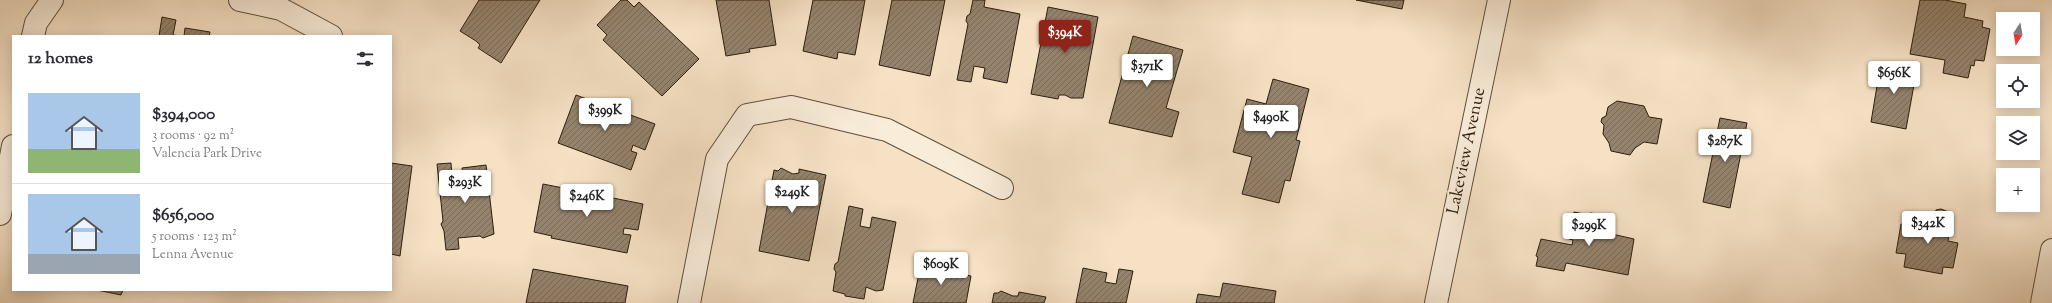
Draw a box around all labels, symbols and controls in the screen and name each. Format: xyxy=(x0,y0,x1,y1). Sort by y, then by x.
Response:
north arrow xyxy=(1996,12,2040,56)
map controls xyxy=(1996,12,2040,212)
pin: $394K xyxy=(1037,20,1093,54)
text: $394K xyxy=(1048,24,1082,42)
text: 12 homes xyxy=(28,47,93,71)
icon: filters xyxy=(354,48,376,70)
pin: $371K xyxy=(1119,54,1175,88)
text: $371K xyxy=(1131,58,1163,76)
pin: $656K xyxy=(1866,61,1922,95)
button: locate xyxy=(1996,64,2040,108)
text: $656K xyxy=(1877,65,1911,83)
street label: Lakeview Avenue xyxy=(1442,85,1492,217)
pin: $399K xyxy=(577,98,633,132)
text: $399K xyxy=(588,102,622,120)
text: $394,000 xyxy=(152,103,215,127)
pin: $490K xyxy=(1243,105,1299,139)
icon: home xyxy=(60,109,108,157)
text: $490K xyxy=(1253,109,1289,127)
button: layers xyxy=(1996,116,2040,160)
text: 3 rooms · 92 m² xyxy=(152,127,234,145)
pin: $287K xyxy=(1697,129,1753,163)
text: $287K xyxy=(1707,133,1743,151)
text: Valencia Park Drive xyxy=(152,145,262,163)
button: + xyxy=(1996,168,2040,212)
pin: $293K xyxy=(437,170,493,204)
text: $293K xyxy=(448,174,482,192)
pin: $249K xyxy=(764,180,820,214)
pin: $246K xyxy=(559,184,615,218)
text: $249K xyxy=(774,184,810,202)
text: $246K xyxy=(569,188,605,206)
text: $656,000 xyxy=(152,204,214,228)
icon: home xyxy=(60,210,108,258)
pin: $342K xyxy=(1900,211,1956,245)
pin: $299K xyxy=(1561,213,1617,247)
text: $342K xyxy=(1911,215,1945,233)
text: $299K xyxy=(1571,217,1607,235)
text: 5 rooms · 123 m² xyxy=(152,228,237,246)
text: Lenna Avenue xyxy=(152,246,233,264)
pin: $609K xyxy=(913,252,969,286)
text: $609K xyxy=(923,256,959,274)

